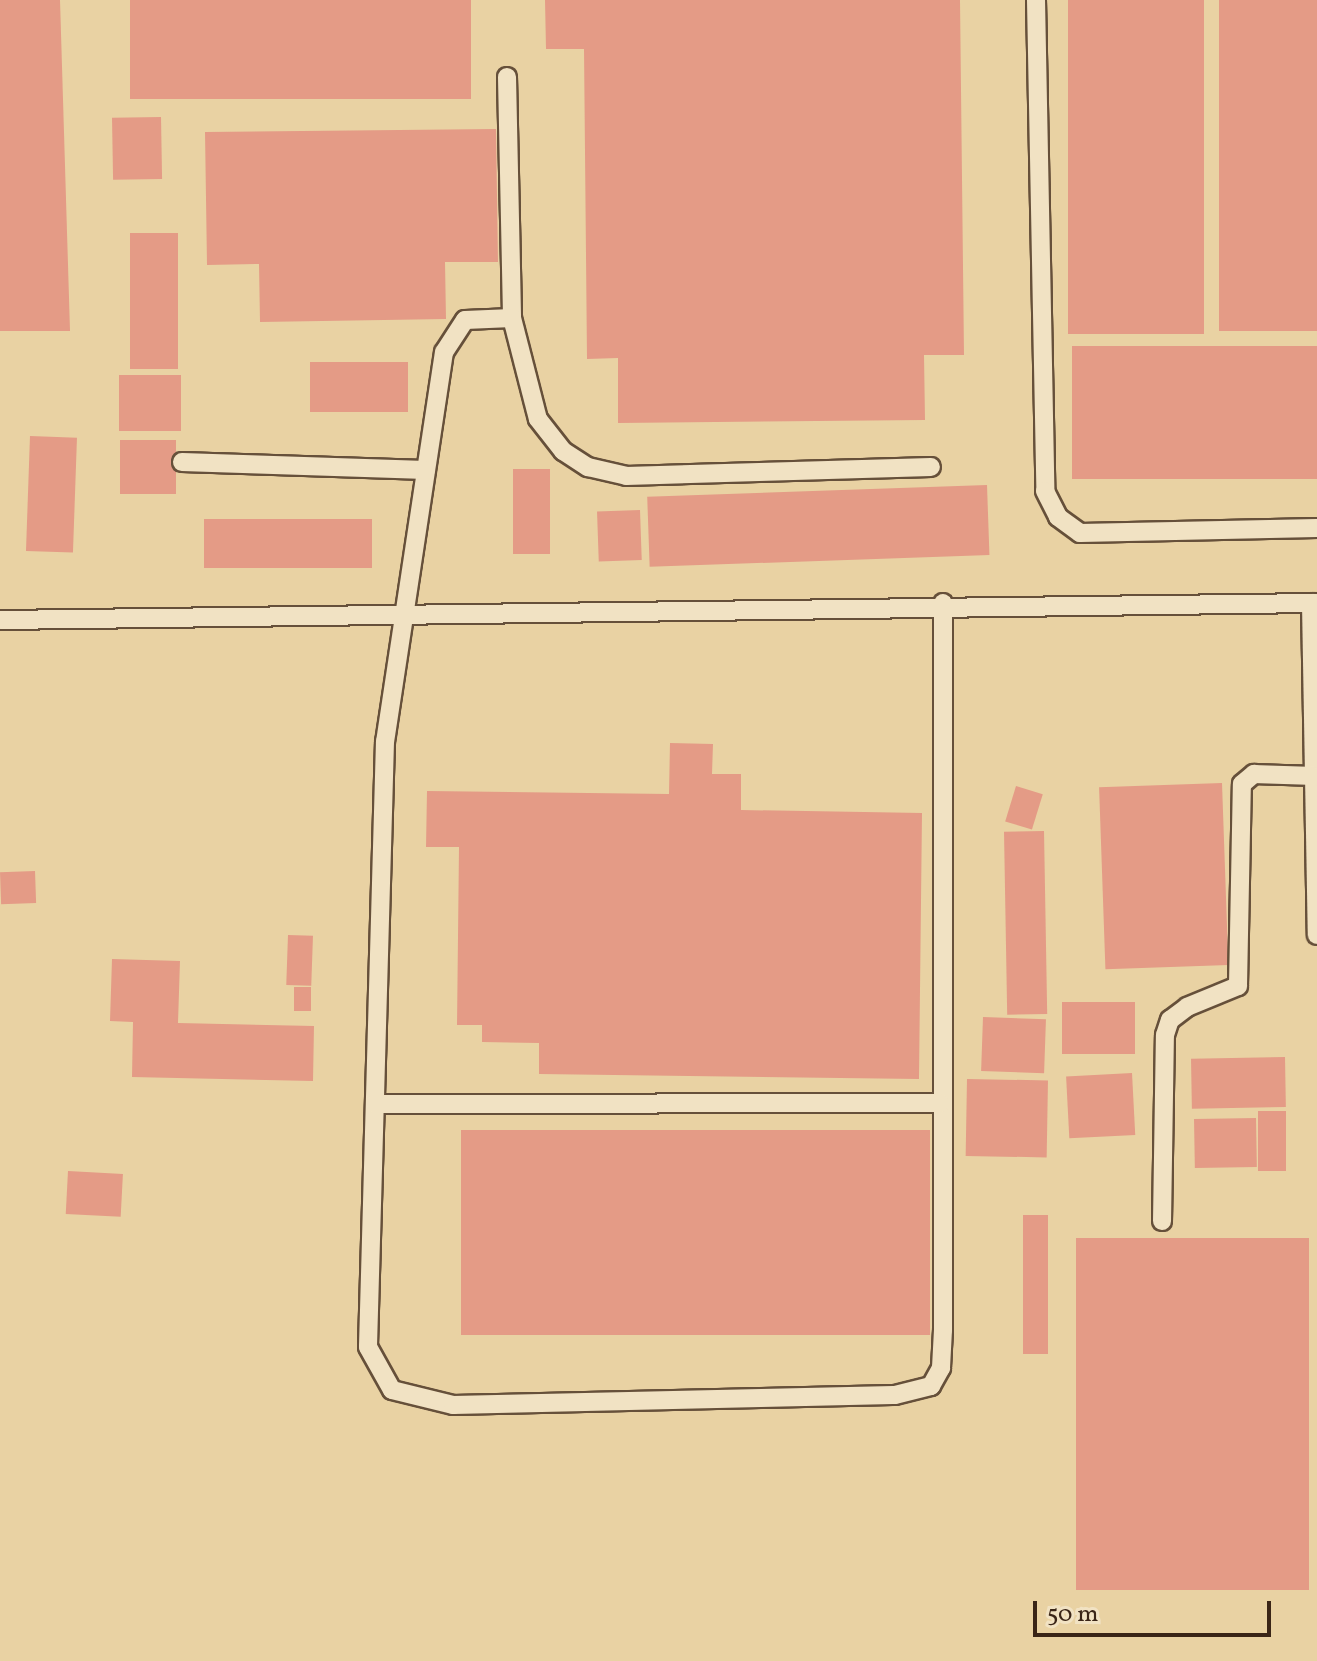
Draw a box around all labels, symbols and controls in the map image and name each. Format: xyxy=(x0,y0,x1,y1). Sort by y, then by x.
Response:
scale bar xyxy=(1037,1585,1275,1635)
text: 50 m xyxy=(1047,1598,1099,1632)

